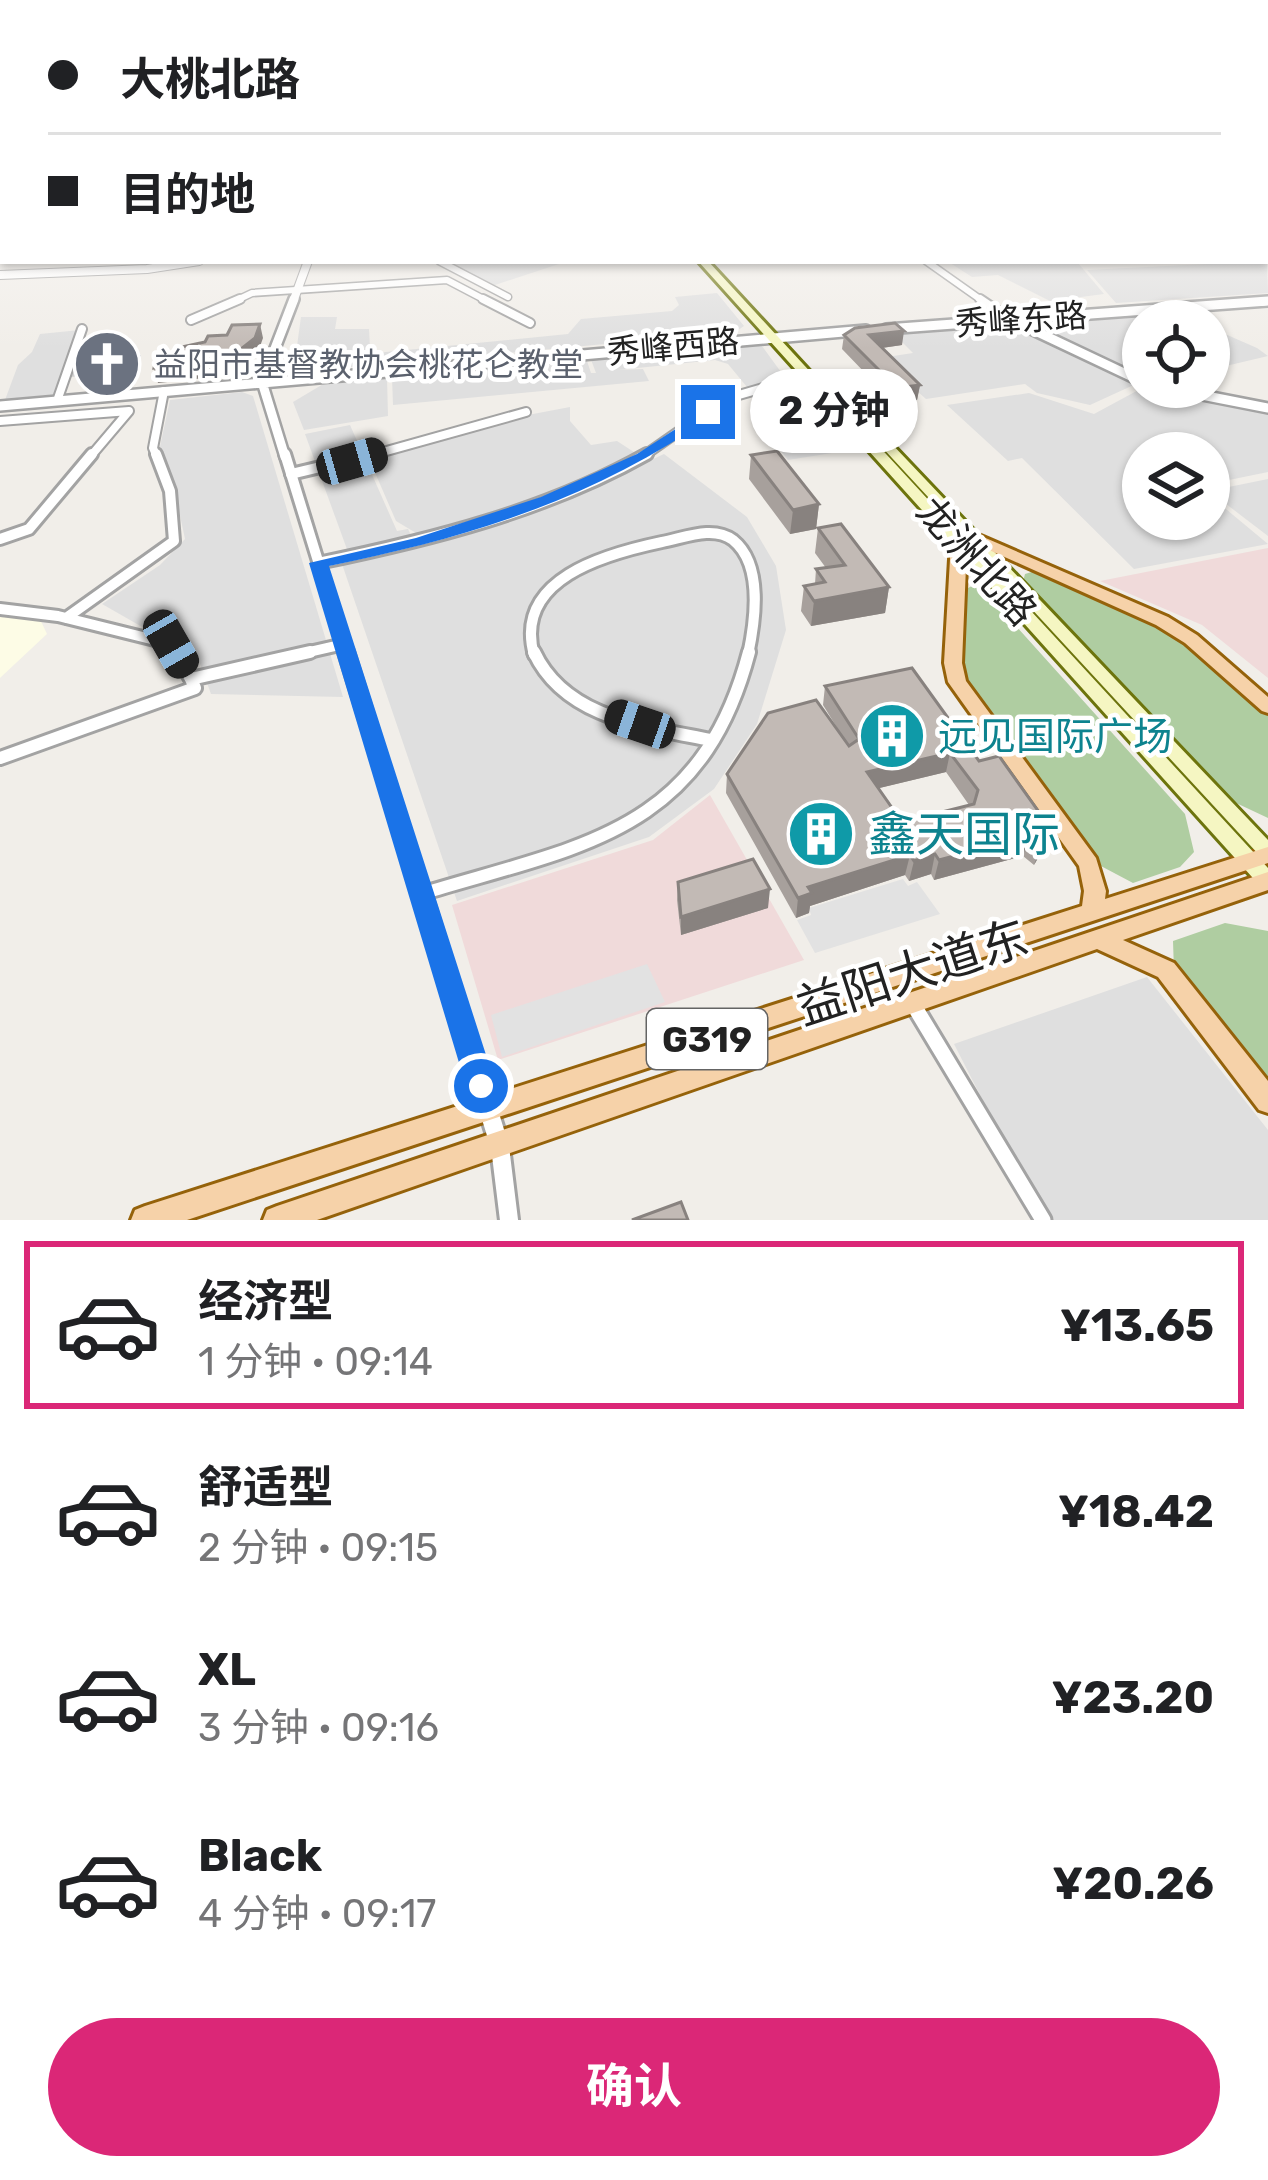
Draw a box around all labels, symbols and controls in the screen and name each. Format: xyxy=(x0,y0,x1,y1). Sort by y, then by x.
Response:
text: 大桃北路 xyxy=(120,53,300,106)
text: 目的地 xyxy=(120,168,255,221)
street label: 秀峰东路 xyxy=(954,295,1088,344)
map controls xyxy=(1122,300,1230,540)
button: locate xyxy=(1122,300,1230,408)
street label: 秀峰西路 xyxy=(606,321,740,372)
church icon: 益阳市基督教协会桃花仑教堂 xyxy=(72,329,142,399)
place label: 益阳市基督教协会桃花仑教堂 xyxy=(154,345,583,384)
callout: 2 分钟 xyxy=(750,370,918,454)
route end xyxy=(681,385,735,439)
text: 2 分钟 xyxy=(778,388,890,434)
button: layers xyxy=(1122,432,1230,540)
car xyxy=(312,434,392,488)
street label: 龙洲北路 xyxy=(907,488,1046,635)
car xyxy=(137,604,205,684)
car xyxy=(600,695,680,753)
building icon: 远见国际广场 xyxy=(857,701,927,771)
place label: 远见国际广场 xyxy=(938,714,1172,760)
building icon: 鑫天国际 xyxy=(786,799,856,869)
place label: 鑫天国际 xyxy=(868,806,1060,863)
street label: 益阳大道东 xyxy=(789,908,1035,1037)
road number: G319 xyxy=(647,1009,767,1069)
route start xyxy=(454,1059,508,1113)
icon: car xyxy=(54,1271,162,1379)
text: 经济型 xyxy=(198,1275,333,1328)
text: ¥13.65 xyxy=(1060,1299,1214,1352)
text: 1 分钟 · 09:14 xyxy=(198,1339,433,1385)
icon: car xyxy=(54,1457,162,1565)
text: 舒适型 xyxy=(198,1461,333,1514)
text: ¥18.42 xyxy=(1058,1485,1214,1538)
text: 2 分钟 · 09:15 xyxy=(198,1525,438,1571)
icon: car xyxy=(54,1643,162,1751)
text: XL xyxy=(198,1643,256,1696)
text: ¥23.20 xyxy=(1051,1671,1214,1724)
text: 3 分钟 · 09:16 xyxy=(198,1705,439,1751)
icon: car xyxy=(54,1829,162,1937)
text: Black xyxy=(198,1829,322,1882)
text: ¥20.26 xyxy=(1052,1857,1214,1910)
text: 4 分钟 · 09:17 xyxy=(198,1891,436,1937)
button: 确认 xyxy=(48,2018,1220,2156)

